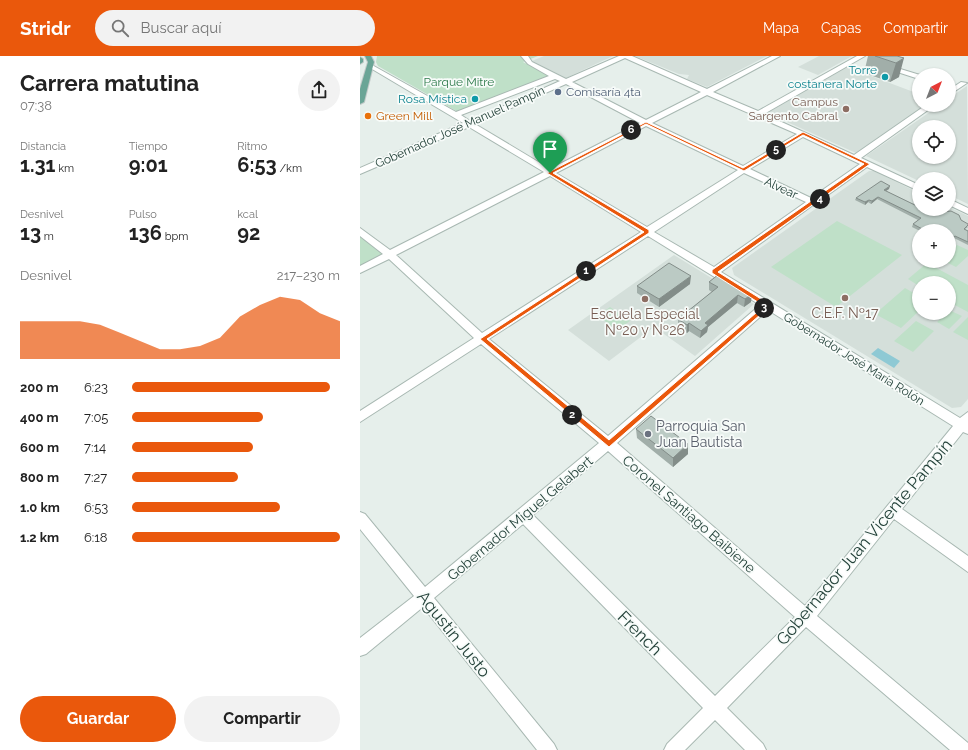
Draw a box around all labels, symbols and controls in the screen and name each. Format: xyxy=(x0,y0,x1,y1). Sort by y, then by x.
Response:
search box xyxy=(95,10,375,46)
text: Stridr xyxy=(20,17,71,39)
icon: search xyxy=(109,17,131,39)
text: Buscar aquí xyxy=(141,19,221,37)
text: Mapa xyxy=(763,20,799,36)
text: Capas xyxy=(821,20,861,36)
text: Compartir xyxy=(883,20,948,36)
place label: Torre costanera Norte xyxy=(788,63,877,91)
north arrow xyxy=(912,68,956,112)
map controls xyxy=(912,68,956,320)
button: share xyxy=(298,69,340,111)
text: Carrera matutina xyxy=(20,70,199,96)
marker: Torre costanera Norte xyxy=(880,72,890,82)
park label: Parque Mitre xyxy=(424,75,494,89)
street label: Gobernador José Manuel Pampín xyxy=(373,83,547,171)
place label: Comisaría 4ta xyxy=(566,85,641,99)
marker: Comisaría 4ta xyxy=(553,87,563,97)
place label: Rosa Mística xyxy=(398,92,467,106)
marker: Rosa Mística xyxy=(470,94,480,104)
place label: Campus Sargento Cabral xyxy=(748,95,839,123)
text: 07:38 xyxy=(20,98,52,113)
marker: Campus Sargento Cabral xyxy=(841,104,851,114)
place label: Green Mill xyxy=(376,109,433,123)
marker: Green Mill xyxy=(363,111,373,121)
pin: 6 xyxy=(621,120,641,140)
button: locate xyxy=(912,120,956,164)
text: 6 xyxy=(628,123,634,136)
pin xyxy=(533,132,567,173)
icon: arrive xyxy=(539,138,561,160)
text: Distancia xyxy=(20,140,66,153)
text: Tiempo xyxy=(129,140,168,153)
text: Ritmo xyxy=(237,140,267,153)
pin: 5 xyxy=(766,140,786,160)
text: 5 xyxy=(773,143,779,156)
text: 1.31 xyxy=(20,153,55,177)
text: 9:01 xyxy=(129,153,168,177)
text: 6:53 xyxy=(237,153,277,177)
text: km xyxy=(55,162,74,175)
text: /km xyxy=(277,162,302,175)
button: layers xyxy=(912,172,956,216)
street label: Alvear xyxy=(762,174,801,202)
pin: 4 xyxy=(810,189,830,209)
text: 4 xyxy=(817,192,823,205)
text: Desnivel xyxy=(20,208,64,221)
text: Pulso xyxy=(129,208,157,221)
text: kcal xyxy=(237,208,258,221)
text: 13 xyxy=(20,221,41,245)
text: 136 xyxy=(129,221,162,245)
text: 92 xyxy=(237,221,260,245)
button: + xyxy=(912,224,956,268)
text: m xyxy=(41,230,54,243)
text: bpm xyxy=(162,230,188,243)
pin: 1 xyxy=(576,261,596,281)
text: 1 xyxy=(583,264,589,277)
text: Desnivel xyxy=(20,268,71,283)
text: 217–230 m xyxy=(277,268,340,283)
button: − xyxy=(912,276,956,320)
marker: C.E.F. Nº17 xyxy=(840,293,850,303)
marker: Escuela Especial Nº20 y Nº26 xyxy=(640,294,650,304)
pin: 3 xyxy=(754,298,774,318)
text: 3 xyxy=(761,301,767,314)
place label: C.E.F. Nº17 xyxy=(811,305,879,321)
place label: Escuela Especial Nº20 y Nº26 xyxy=(591,306,700,338)
street label: Gobernador José María Rolón xyxy=(781,310,927,408)
text: 200 m xyxy=(20,380,59,395)
text: 6:23 xyxy=(84,380,108,395)
pin: 2 xyxy=(562,405,582,425)
text: 2 xyxy=(569,408,575,421)
text: 400 m xyxy=(20,410,59,425)
text: 7:05 xyxy=(84,410,108,425)
place label: Parroquia San Juan Bautista xyxy=(656,418,746,450)
marker: Parroquia San Juan Bautista xyxy=(643,429,653,439)
street label: Gobernador Juan Vicente Pampín xyxy=(772,435,956,649)
text: 600 m xyxy=(20,440,59,455)
text: 7:14 xyxy=(84,440,106,455)
street label: Gobernador Miguel Gelabert xyxy=(444,452,596,584)
street label: Coronel Santiago Baibiene xyxy=(619,452,759,576)
text: 800 m xyxy=(20,470,59,485)
text: 7:27 xyxy=(84,470,107,485)
text: 1.0 km xyxy=(20,500,60,515)
text: 6:53 xyxy=(84,500,108,515)
text: 1.2 km xyxy=(20,530,59,545)
text: 6:18 xyxy=(84,530,108,545)
street label: Agustín Justo xyxy=(413,587,495,681)
street label: French xyxy=(614,607,666,659)
button: Guardar xyxy=(20,696,176,742)
button: Compartir xyxy=(184,696,340,742)

